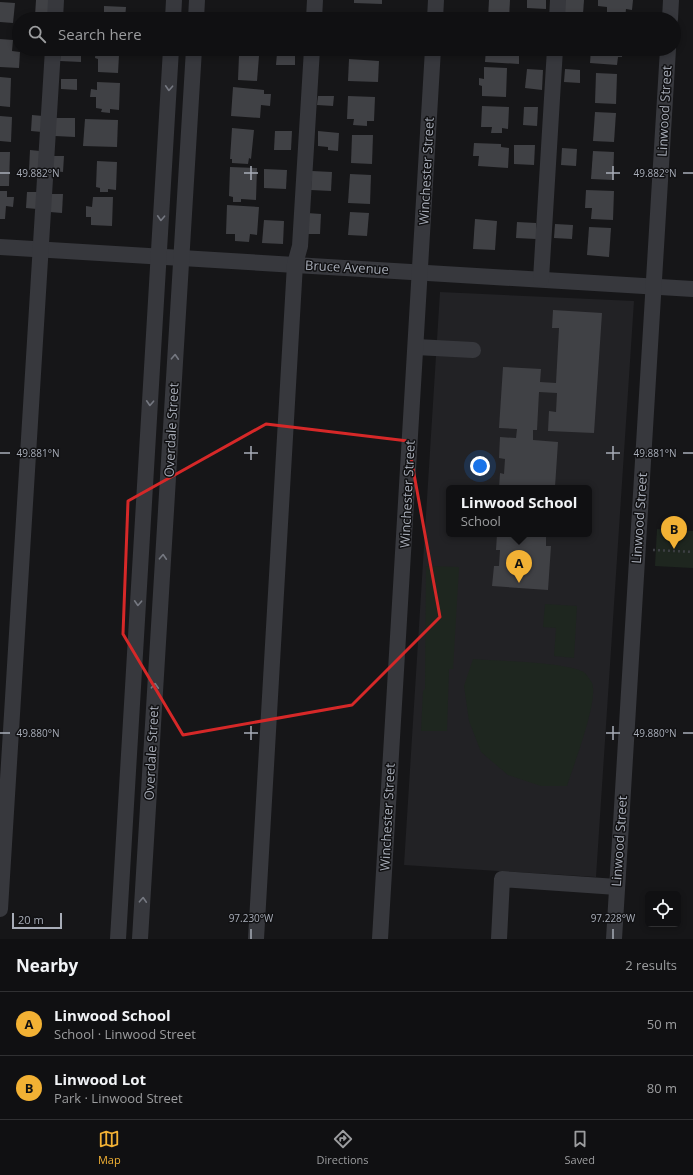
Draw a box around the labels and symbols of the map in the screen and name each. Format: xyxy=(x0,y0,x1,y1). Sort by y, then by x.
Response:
street label: Linwood Street xyxy=(653,65,675,157)
one-way arrow xyxy=(164,85,173,91)
street label: Winchester Street xyxy=(414,116,438,225)
text: 49.882°N xyxy=(16,166,60,180)
text: 49.882°N xyxy=(633,166,677,180)
one-way arrow xyxy=(156,215,165,221)
street label: Bruce Avenue xyxy=(305,256,389,278)
one-way arrow xyxy=(171,354,180,360)
street label: Overdale Street xyxy=(160,382,182,478)
one-way arrow xyxy=(145,400,154,406)
street label: Winchester Street xyxy=(395,439,419,548)
text: 49.881°N xyxy=(16,446,60,460)
text: 49.881°N xyxy=(633,446,677,460)
your location xyxy=(470,456,490,476)
street label: Linwood Street xyxy=(627,471,651,564)
pin: B xyxy=(661,516,687,549)
pin: A xyxy=(506,550,532,583)
one-way arrow xyxy=(159,554,168,560)
one-way arrow xyxy=(133,600,142,606)
one-way arrow xyxy=(151,683,160,689)
street label: Overdale Street xyxy=(140,705,162,801)
text: 49.880°N xyxy=(16,726,60,740)
text: 49.880°N xyxy=(633,726,677,740)
street label: Winchester Street xyxy=(375,762,399,871)
street label: Linwood Street xyxy=(607,794,631,887)
one-way arrow xyxy=(138,897,147,903)
scale bar xyxy=(12,911,62,930)
text: 97.230°W xyxy=(229,911,274,925)
text: 97.228°W xyxy=(591,911,636,925)

